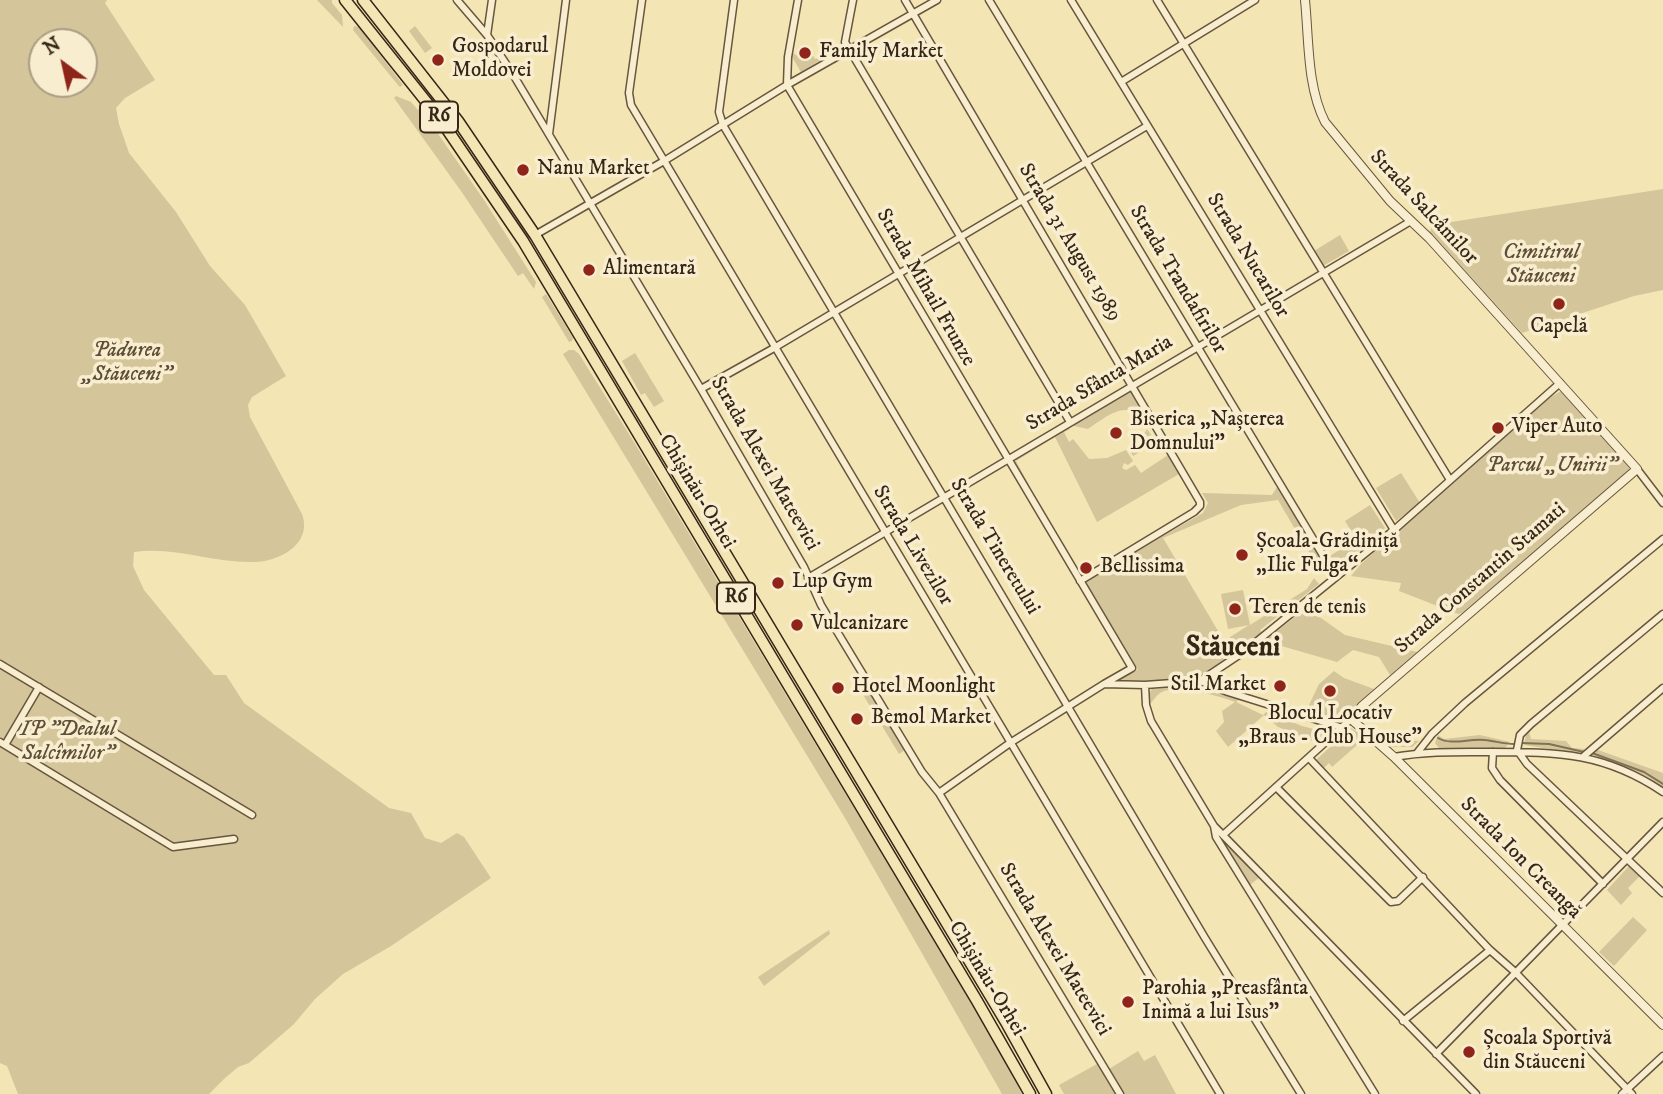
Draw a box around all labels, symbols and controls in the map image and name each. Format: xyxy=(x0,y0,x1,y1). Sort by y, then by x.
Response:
north arrow xyxy=(28,28,98,98)
text: N xyxy=(40,33,65,61)
place label: Gospodarul Moldovei xyxy=(452,35,548,85)
place label: Family Market xyxy=(819,40,943,66)
marker: Family Market xyxy=(797,45,813,61)
marker: Gospodarul Moldovei xyxy=(430,52,446,68)
road number: R6 xyxy=(420,102,458,132)
street label: Strada Salcâmilor xyxy=(1363,145,1483,271)
place label: Nanu Market xyxy=(537,157,650,183)
street label: Strada 31 August 1989 xyxy=(1012,160,1126,326)
marker: Nanu Market xyxy=(515,162,531,178)
street label: Strada Nucarilor xyxy=(1200,189,1294,323)
street label: Strada Trandafirilor xyxy=(1123,201,1231,359)
street label: Strada Mihail Frunze xyxy=(870,205,980,371)
park label: Cimitirul Stăuceni xyxy=(1503,241,1579,291)
place label: Alimentară xyxy=(603,257,696,283)
marker: Alimentară xyxy=(581,262,597,278)
marker: Capelă xyxy=(1551,296,1567,312)
place label: Capelă xyxy=(1530,315,1588,341)
street label: Strada Sfânta Maria xyxy=(1022,330,1178,438)
park label: Pădurea „Stăuceni” xyxy=(83,339,171,389)
street label: Strada Alexei Mateevici xyxy=(704,372,824,556)
place label: Biserica „Nașterea Domnului” xyxy=(1130,408,1284,458)
place label: Viper Auto xyxy=(1512,415,1603,441)
marker: Viper Auto xyxy=(1490,420,1506,436)
marker: Biserica „Nașterea Domnului” xyxy=(1108,425,1124,441)
street label: Chișinău-Orhei xyxy=(652,430,740,554)
park label: Parcul „Unirii” xyxy=(1487,454,1617,480)
street label: Strada Tineretului xyxy=(943,474,1045,620)
street label: Strada Livezilor xyxy=(866,481,958,611)
street label: Strada Constantin Stamati xyxy=(1390,498,1572,660)
place label: Școala-Grădiniță „Ilie Fulga“ xyxy=(1256,530,1398,580)
marker: Școala-Grădiniță „Ilie Fulga“ xyxy=(1234,547,1250,563)
place label: Bellissima xyxy=(1100,555,1184,581)
marker: Bellissima xyxy=(1078,560,1094,576)
place label: Lup Gym xyxy=(792,570,873,596)
marker: Lup Gym xyxy=(770,575,786,591)
road number: R6 xyxy=(717,582,755,614)
place label: Teren de tenis xyxy=(1249,596,1366,622)
marker: Teren de tenis xyxy=(1227,601,1243,617)
place label: Vulcanizare xyxy=(811,612,908,638)
marker: Vulcanizare xyxy=(789,617,805,633)
district label: Stăuceni xyxy=(1186,632,1280,666)
place label: Stil Market xyxy=(1171,673,1266,699)
place label: Hotel Moonlight xyxy=(852,675,996,701)
marker: Stil Market xyxy=(1272,678,1288,694)
marker: Hotel Moonlight xyxy=(830,680,846,696)
marker: Blocul Locativ „Braus - Club House” xyxy=(1322,683,1338,699)
place label: Blocul Locativ „Braus - Club House” xyxy=(1238,702,1422,752)
place label: Bemol Market xyxy=(871,706,991,732)
marker: Bemol Market xyxy=(849,711,865,727)
park label: IP "Dealul Salcîmilor" xyxy=(21,718,115,768)
street label: Strada Ion Creangă xyxy=(1454,793,1586,925)
street label: Strada Alexei Mateevici xyxy=(993,859,1115,1041)
street label: Chișinău-Orhei xyxy=(942,917,1030,1041)
place label: Parohia „Preasfânta Inimă a lui Isus” xyxy=(1142,977,1308,1027)
marker: Parohia „Preasfânta Inimă a lui Isus” xyxy=(1120,994,1136,1010)
place label: Școala Sportivă din Stăuceni xyxy=(1483,1027,1612,1077)
marker: Școala Sportivă din Stăuceni xyxy=(1461,1044,1477,1060)

